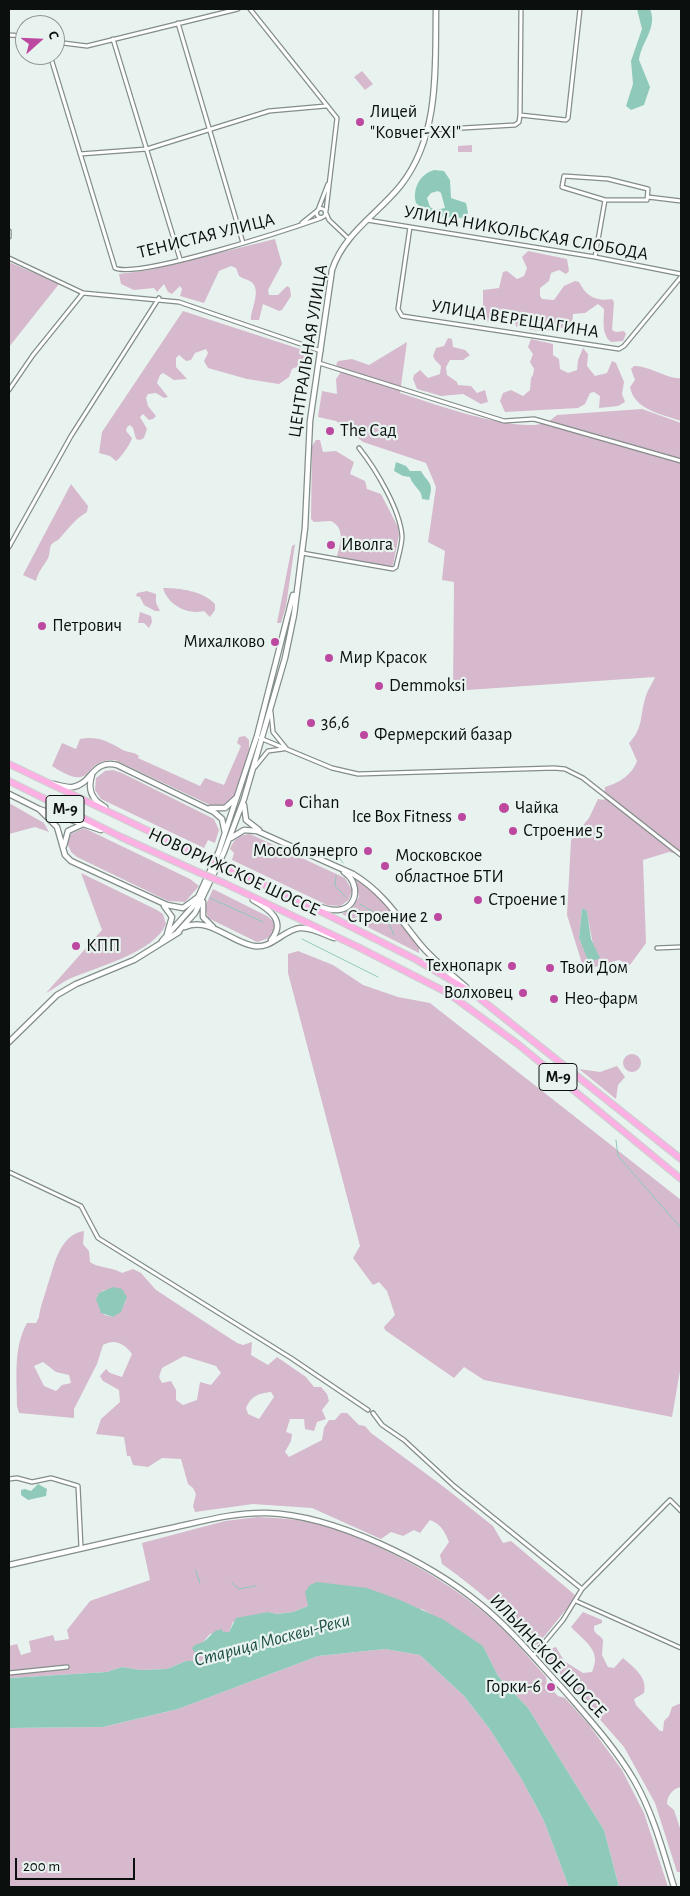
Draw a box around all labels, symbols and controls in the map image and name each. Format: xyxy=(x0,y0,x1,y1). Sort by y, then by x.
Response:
north arrow xyxy=(15,15,65,65)
text: С xyxy=(45,29,61,41)
place label: Лицей "Ковчег-XXI" xyxy=(370,101,461,144)
marker: Лицей "Ковчег-XXI" xyxy=(354,116,366,128)
street label: УЛИЦА НИКОЛЬСКАЯ СЛОБОДА xyxy=(402,201,650,265)
street label: ТЕНИСТАЯ УЛИЦА xyxy=(135,209,277,263)
street label: ЦЕНТРАЛЬНАЯ УЛИЦА xyxy=(284,263,332,439)
street label: УЛИЦА ВЕРЕЩАГИНА xyxy=(430,295,600,343)
place label: The Сад xyxy=(340,420,397,442)
marker: The Сад xyxy=(324,425,336,437)
place label: Иволга xyxy=(341,534,393,556)
marker: Иволга xyxy=(325,539,337,551)
place label: Петрович xyxy=(52,615,122,637)
marker: Петрович xyxy=(36,620,48,632)
place label: Михалково xyxy=(183,631,265,653)
marker: Михалково xyxy=(269,636,281,648)
place label: Мир Красок xyxy=(339,647,427,669)
marker: Мир Красок xyxy=(323,652,335,664)
place label: Demmoksi xyxy=(389,675,466,697)
marker: Demmoksi xyxy=(373,680,385,692)
place label: 36,6 xyxy=(321,712,349,734)
marker: 36,6 xyxy=(305,717,317,729)
place label: Фермерский базар xyxy=(374,724,512,746)
marker: Фермерский базар xyxy=(358,729,370,741)
place label: Cihan xyxy=(299,792,339,814)
road number: М-9 xyxy=(46,796,84,822)
marker: Cihan xyxy=(283,797,295,809)
place label: Чайка xyxy=(515,797,559,819)
marker: Чайка xyxy=(497,801,511,815)
place label: Ice Box Fitness xyxy=(352,806,452,828)
marker: Ice Box Fitness xyxy=(456,811,468,823)
place label: Строение 5 xyxy=(523,820,603,842)
street label: НОВОРИЖСКОЕ ШОССЕ xyxy=(145,823,323,921)
marker: Строение 5 xyxy=(507,825,519,837)
place label: Мособлэнерго xyxy=(253,840,358,862)
marker: Мособлэнерго xyxy=(362,845,374,857)
place label: Московское областное БТИ xyxy=(395,845,504,888)
marker: Московское областное БТИ xyxy=(379,860,391,872)
place label: Строение 1 xyxy=(488,889,567,911)
marker: Строение 1 xyxy=(472,894,484,906)
place label: Строение 2 xyxy=(347,906,428,928)
marker: Строение 2 xyxy=(432,911,444,923)
place label: КПП xyxy=(86,935,120,957)
marker: КПП xyxy=(70,940,82,952)
place label: Технопарк xyxy=(425,955,502,977)
place label: Твой Дом xyxy=(560,957,628,979)
marker: Технопарк xyxy=(506,960,518,972)
marker: Твой Дом xyxy=(544,962,556,974)
place label: Волховец xyxy=(444,982,513,1004)
marker: Волховец xyxy=(517,987,529,999)
place label: Нео-фарм xyxy=(564,988,638,1010)
marker: Нео-фарм xyxy=(548,993,560,1005)
road number: М-9 xyxy=(539,1064,577,1090)
street label: ИЛЬИНСКОЕ ШОССЕ xyxy=(485,1590,611,1722)
water label: Старица Москвы-Реки xyxy=(191,1608,353,1672)
place label: Горки-6 xyxy=(486,1676,541,1698)
marker: Горки-6 xyxy=(545,1681,557,1693)
scale bar xyxy=(18,1848,138,1880)
text: 200 m xyxy=(23,1859,60,1874)

